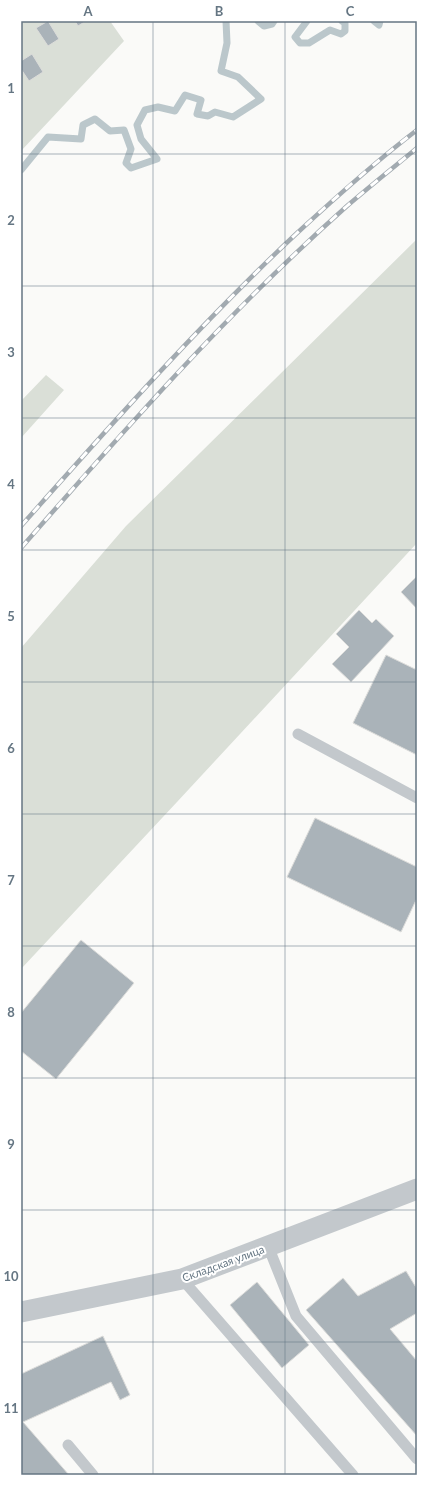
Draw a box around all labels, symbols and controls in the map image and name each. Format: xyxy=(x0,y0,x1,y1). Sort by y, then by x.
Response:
text: A xyxy=(82,3,93,19)
text: B xyxy=(215,3,224,19)
text: C xyxy=(346,3,355,19)
text: 1 xyxy=(7,80,15,96)
text: 2 xyxy=(7,212,15,228)
text: 3 xyxy=(7,344,15,360)
text: 4 xyxy=(7,476,15,492)
text: 5 xyxy=(7,608,15,624)
text: 6 xyxy=(7,740,15,756)
text: 7 xyxy=(7,872,15,888)
text: 8 xyxy=(7,1004,15,1020)
text: 9 xyxy=(7,1136,15,1152)
street label: Складская улица xyxy=(180,1242,266,1284)
text: 10 xyxy=(3,1268,19,1284)
text: 11 xyxy=(3,1400,19,1416)

